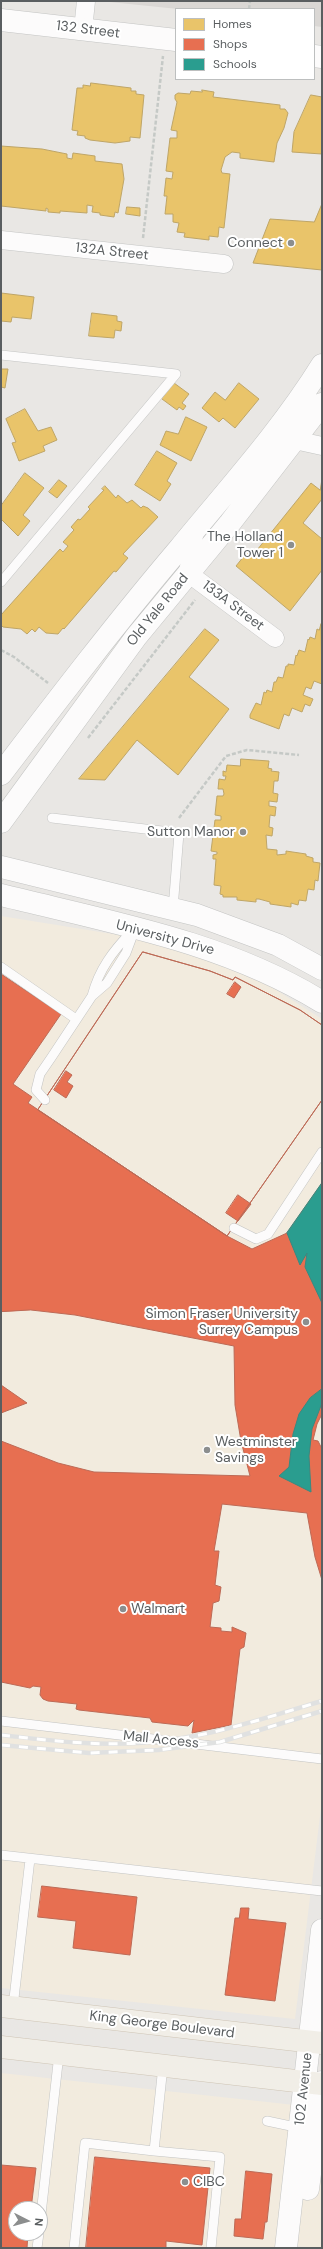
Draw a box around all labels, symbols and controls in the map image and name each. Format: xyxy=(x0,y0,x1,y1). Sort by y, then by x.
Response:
legend xyxy=(175,8,315,80)
text: Homes xyxy=(213,16,252,32)
street label: 132 Street xyxy=(55,18,121,42)
text: Shops xyxy=(213,36,248,52)
text: Schools xyxy=(213,56,257,72)
place label: Connect xyxy=(227,235,283,251)
marker: Connect xyxy=(286,238,296,248)
street label: 132A Street xyxy=(75,240,149,264)
place label: The Holland Tower 1 xyxy=(207,529,283,562)
marker: The Holland Tower 1 xyxy=(286,540,296,550)
street label: Old Yale Road xyxy=(124,570,192,650)
street label: 133A Street xyxy=(199,577,267,635)
place label: Sutton Manor xyxy=(147,824,235,840)
marker: Sutton Manor xyxy=(238,827,248,837)
street label: University Drive xyxy=(114,917,216,959)
place label: Simon Fraser University Surrey Campus xyxy=(145,1306,298,1338)
marker: Simon Fraser University Surrey Campus xyxy=(301,1317,311,1327)
place label: Westminster Savings xyxy=(215,1434,297,1466)
marker: Westminster Savings xyxy=(202,1445,212,1455)
place label: Walmart xyxy=(131,1601,185,1617)
marker: Walmart xyxy=(118,1604,128,1614)
street label: Mall Access xyxy=(122,1728,200,1752)
street label: King George Boulevard xyxy=(88,2008,236,2042)
street label: 102 Avenue xyxy=(292,2052,316,2126)
place label: CIBC xyxy=(193,2174,225,2190)
marker: CIBC xyxy=(180,2177,190,2187)
north arrow xyxy=(8,2201,48,2241)
text: N xyxy=(32,2217,46,2227)

